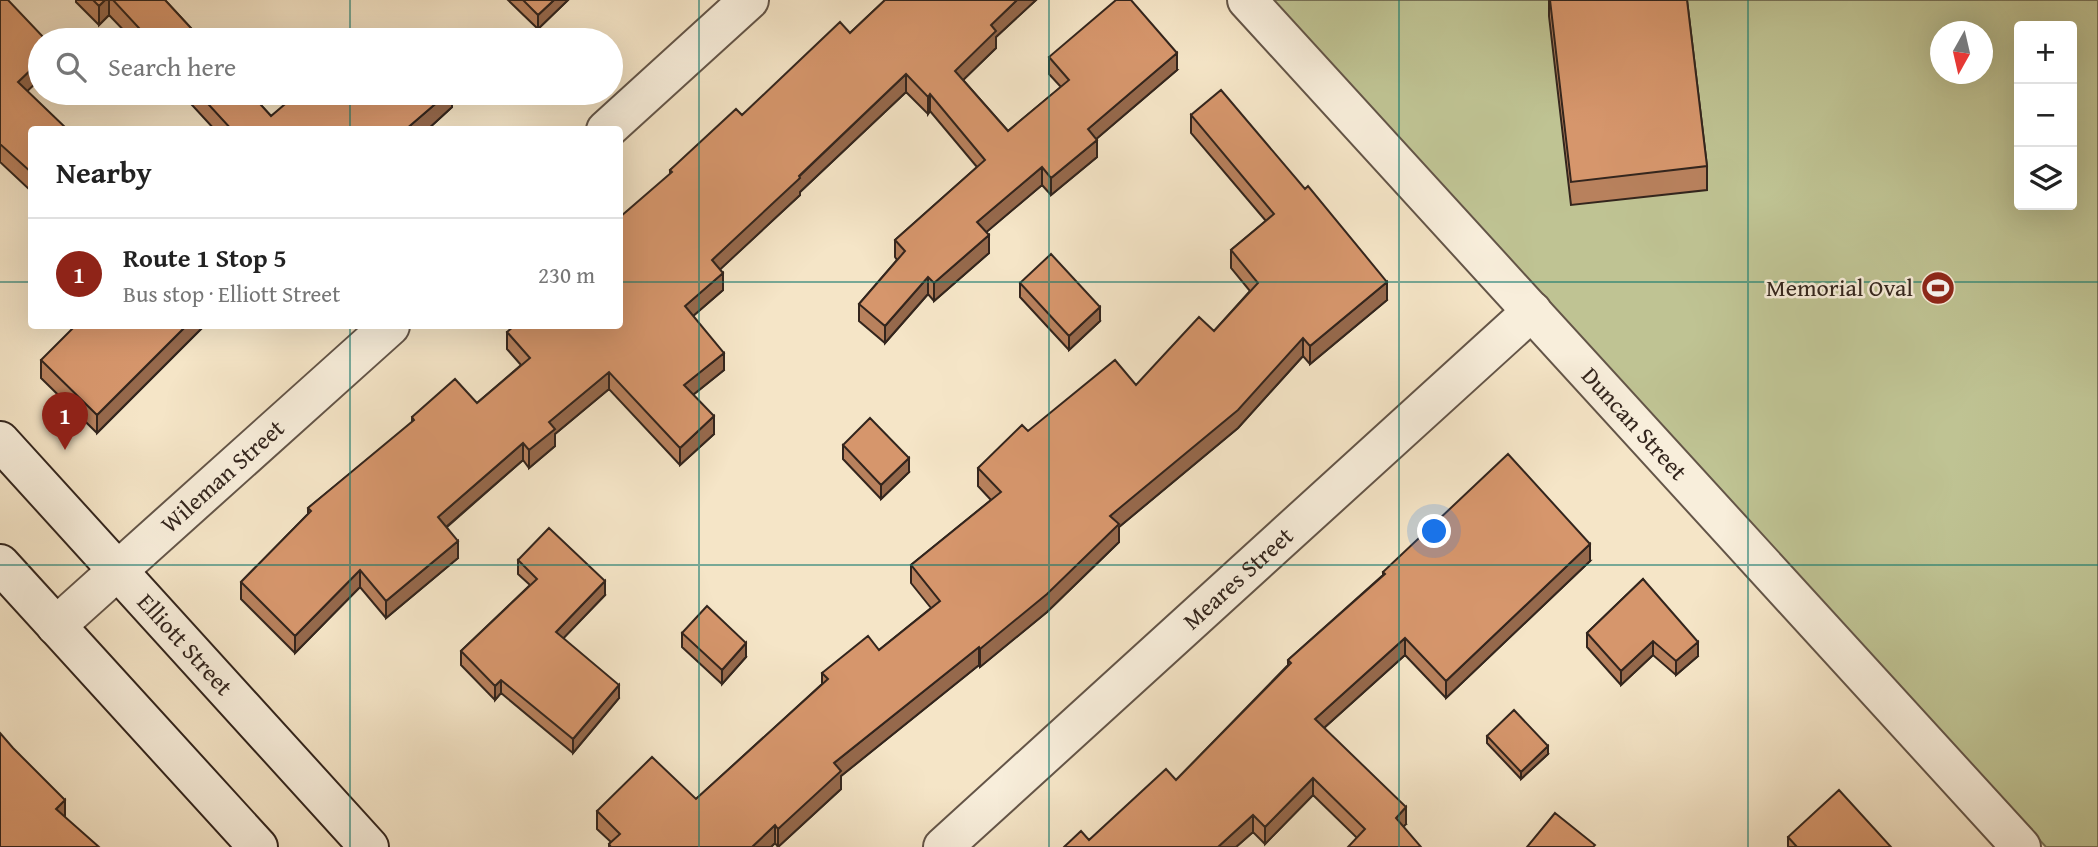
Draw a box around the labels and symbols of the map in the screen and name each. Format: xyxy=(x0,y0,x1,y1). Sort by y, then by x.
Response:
north arrow xyxy=(1930,21,1993,84)
sports icon: Memorial Oval xyxy=(1919,269,1957,307)
place label: Memorial Oval xyxy=(1766,270,1913,305)
street label: Duncan Street xyxy=(1574,359,1696,488)
pin: 1 xyxy=(42,392,88,450)
street label: Wileman Street xyxy=(153,411,292,541)
your location xyxy=(1417,514,1451,548)
street label: Meares Street xyxy=(1175,518,1301,638)
street label: Elliott Street xyxy=(129,585,242,704)

